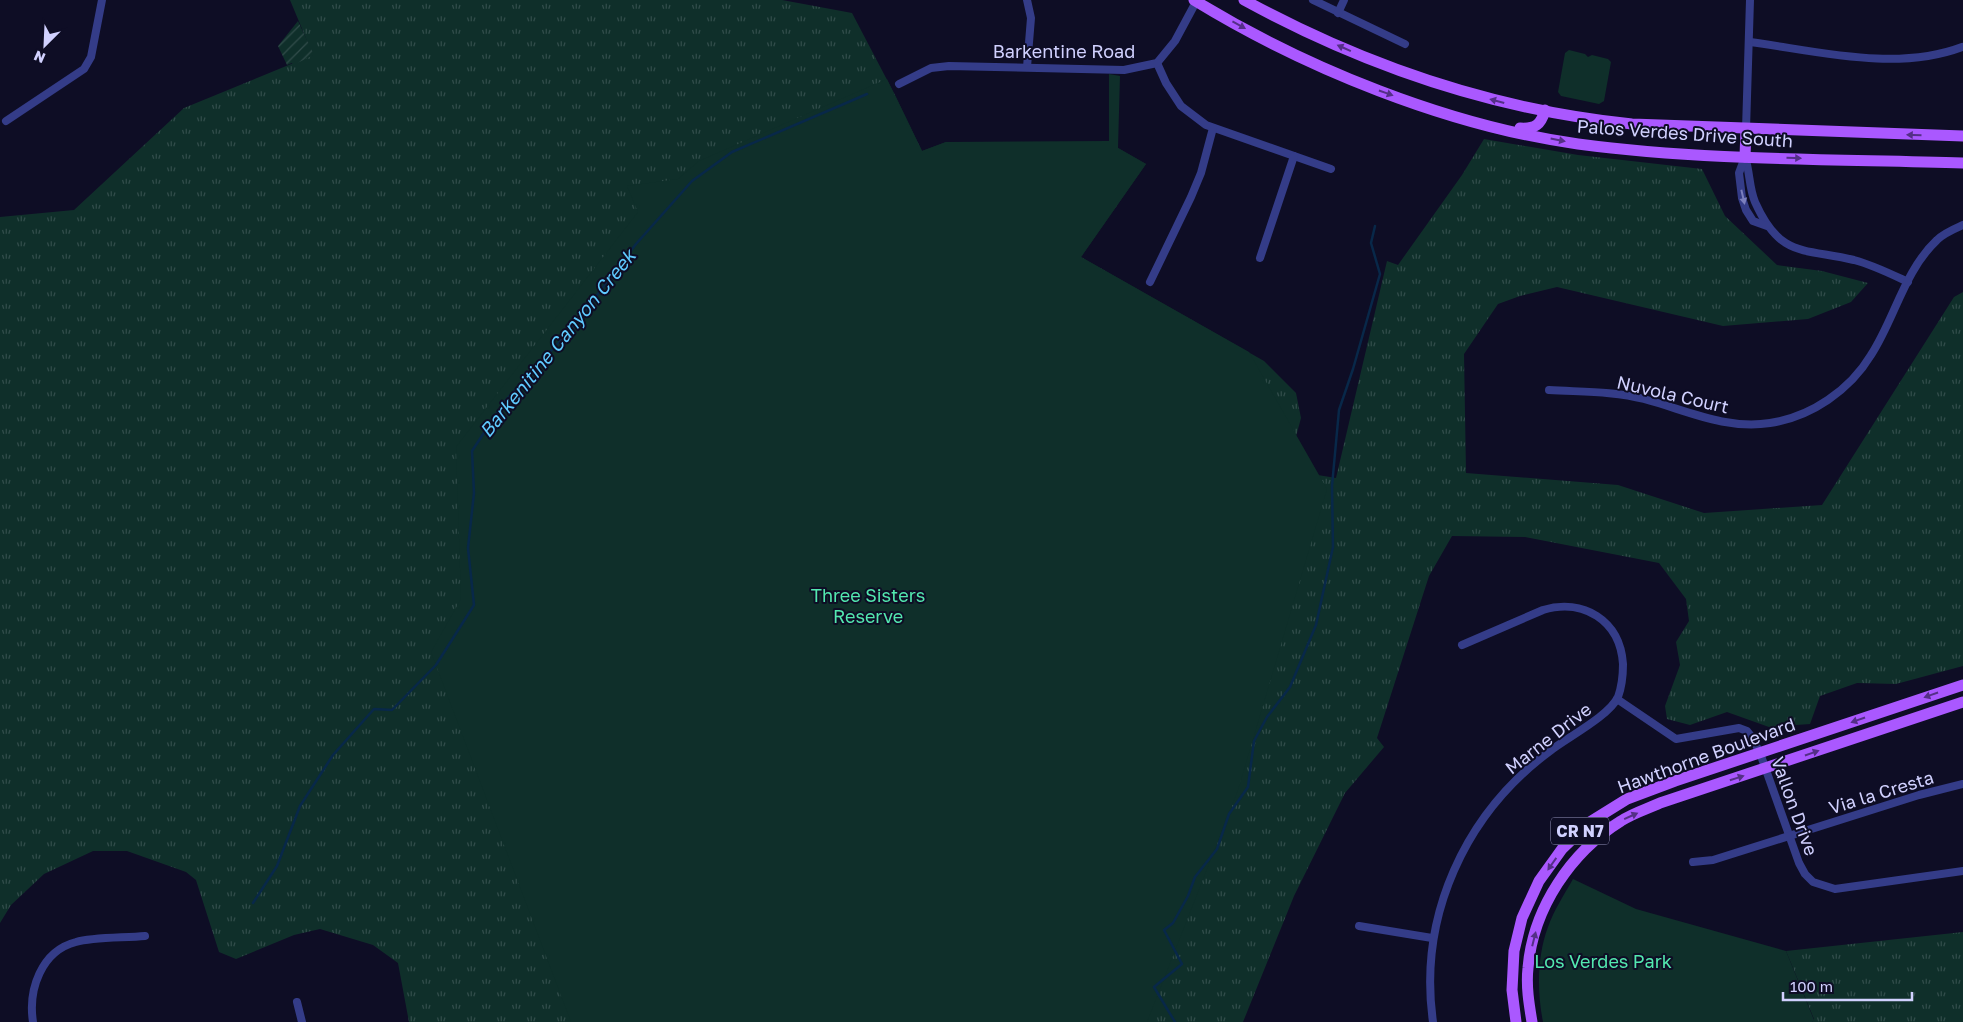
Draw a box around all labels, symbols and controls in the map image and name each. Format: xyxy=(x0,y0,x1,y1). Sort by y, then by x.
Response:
north arrow xyxy=(20,20,70,70)
one-way arrow xyxy=(1231,21,1246,29)
street label: Barkentine Road xyxy=(993,40,1135,62)
one-way arrow xyxy=(1337,44,1351,52)
text: N xyxy=(31,47,48,67)
one-way arrow xyxy=(1379,89,1394,97)
one-way arrow xyxy=(1490,97,1505,105)
street label: Palos Verdes Drive South xyxy=(1576,114,1794,152)
one-way arrow xyxy=(1906,130,1922,138)
one-way arrow xyxy=(1550,136,1566,144)
one-way arrow xyxy=(1786,155,1802,163)
one-way arrow xyxy=(1739,190,1747,206)
water label: Barkenitine Canyon Creek xyxy=(474,243,641,442)
street label: Nuvola Court xyxy=(1615,370,1731,418)
park label: Three Sisters Reserve xyxy=(811,584,925,627)
one-way arrow xyxy=(1924,692,1939,699)
street label: Marne Drive xyxy=(1501,698,1595,778)
street label: Hawthorne Boulevard xyxy=(1614,713,1798,797)
one-way arrow xyxy=(1850,717,1865,724)
one-way arrow xyxy=(1805,749,1820,756)
street label: Vallon Drive xyxy=(1767,754,1823,858)
street label: Via la Cresta xyxy=(1826,766,1936,818)
one-way arrow xyxy=(1730,774,1745,782)
one-way arrow xyxy=(1624,811,1638,819)
road number: CR N7 xyxy=(1551,818,1609,844)
one-way arrow xyxy=(1547,857,1557,871)
one-way arrow xyxy=(1530,932,1538,947)
park label: Los Verdes Park xyxy=(1534,950,1672,972)
scale bar xyxy=(1783,970,1912,1002)
text: 100 m xyxy=(1790,977,1833,995)

